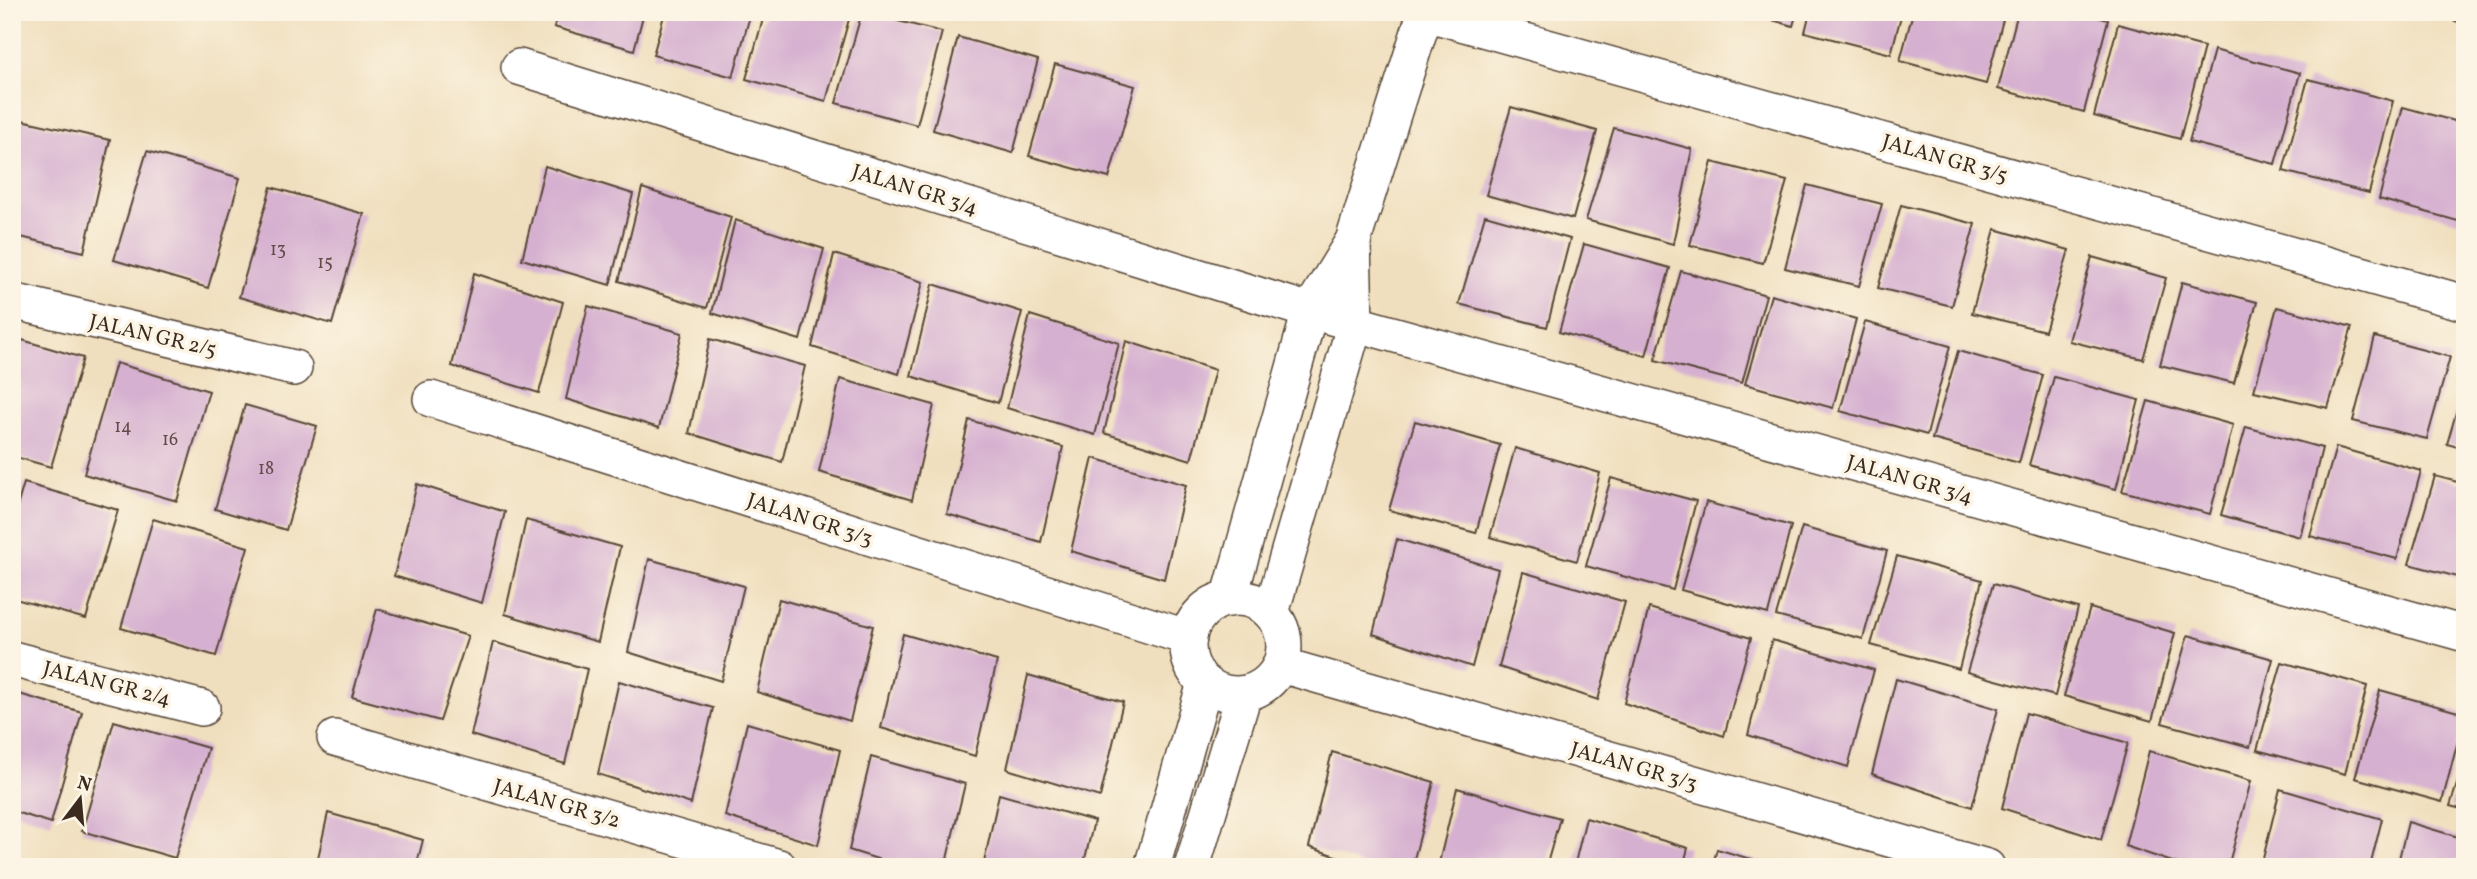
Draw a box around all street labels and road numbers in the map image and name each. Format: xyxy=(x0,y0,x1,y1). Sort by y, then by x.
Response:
street label: JALAN GR 3/5 xyxy=(1878,128,2011,191)
street label: JALAN GR 3/4 xyxy=(848,158,981,223)
street label: JALAN GR 2/5 xyxy=(86,308,219,365)
street label: JALAN GR 3/4 xyxy=(1843,449,1976,512)
street label: JALAN GR 3/3 xyxy=(743,486,876,554)
street label: JALAN GR 2/4 xyxy=(40,655,174,714)
street label: JALAN GR 3/3 xyxy=(1567,736,1700,799)
street label: JALAN GR 3/2 xyxy=(490,773,623,836)

